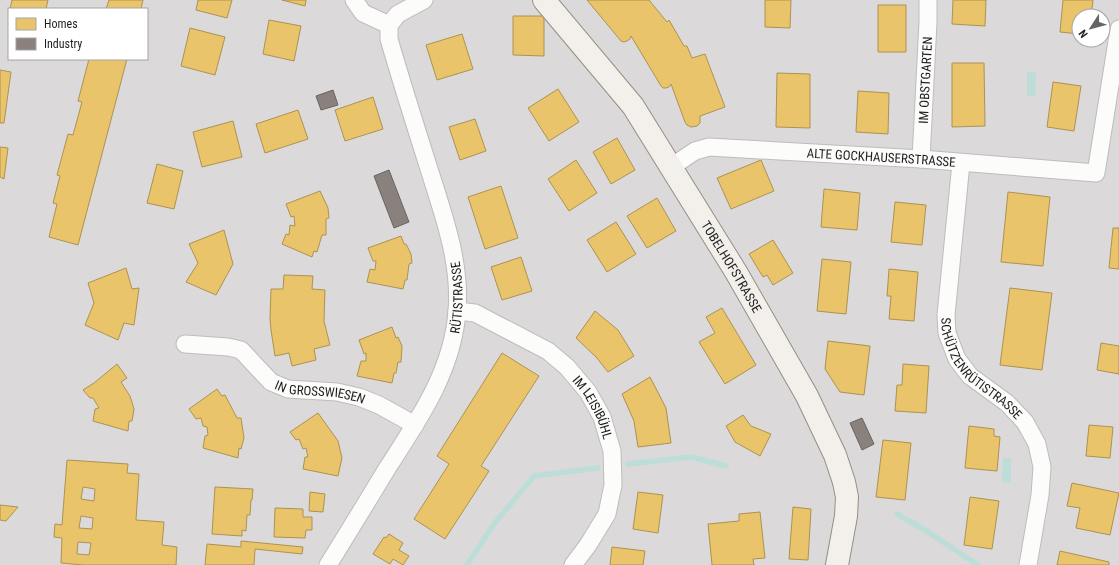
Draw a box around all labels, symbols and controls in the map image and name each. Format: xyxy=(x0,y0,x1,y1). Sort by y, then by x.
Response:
legend xyxy=(8,8,148,60)
north arrow xyxy=(1071,8,1111,48)
text: Homes xyxy=(44,17,78,31)
text: N xyxy=(1076,27,1091,40)
street label: IM OBSTGARTEN xyxy=(916,36,935,124)
text: Industry xyxy=(44,37,82,51)
street label: ALTE GOCKHAUSERSTRASSE xyxy=(806,146,956,170)
street label: TOBELHOFSTRASSE xyxy=(698,218,765,315)
street label: RÜTISTRASSE xyxy=(447,260,466,335)
street label: SCHÜTZENRÜTISTRASSE xyxy=(938,317,1025,422)
street label: IM LEISIBÜHL xyxy=(570,373,615,441)
street label: IN GROSSWIESEN xyxy=(273,377,367,407)

